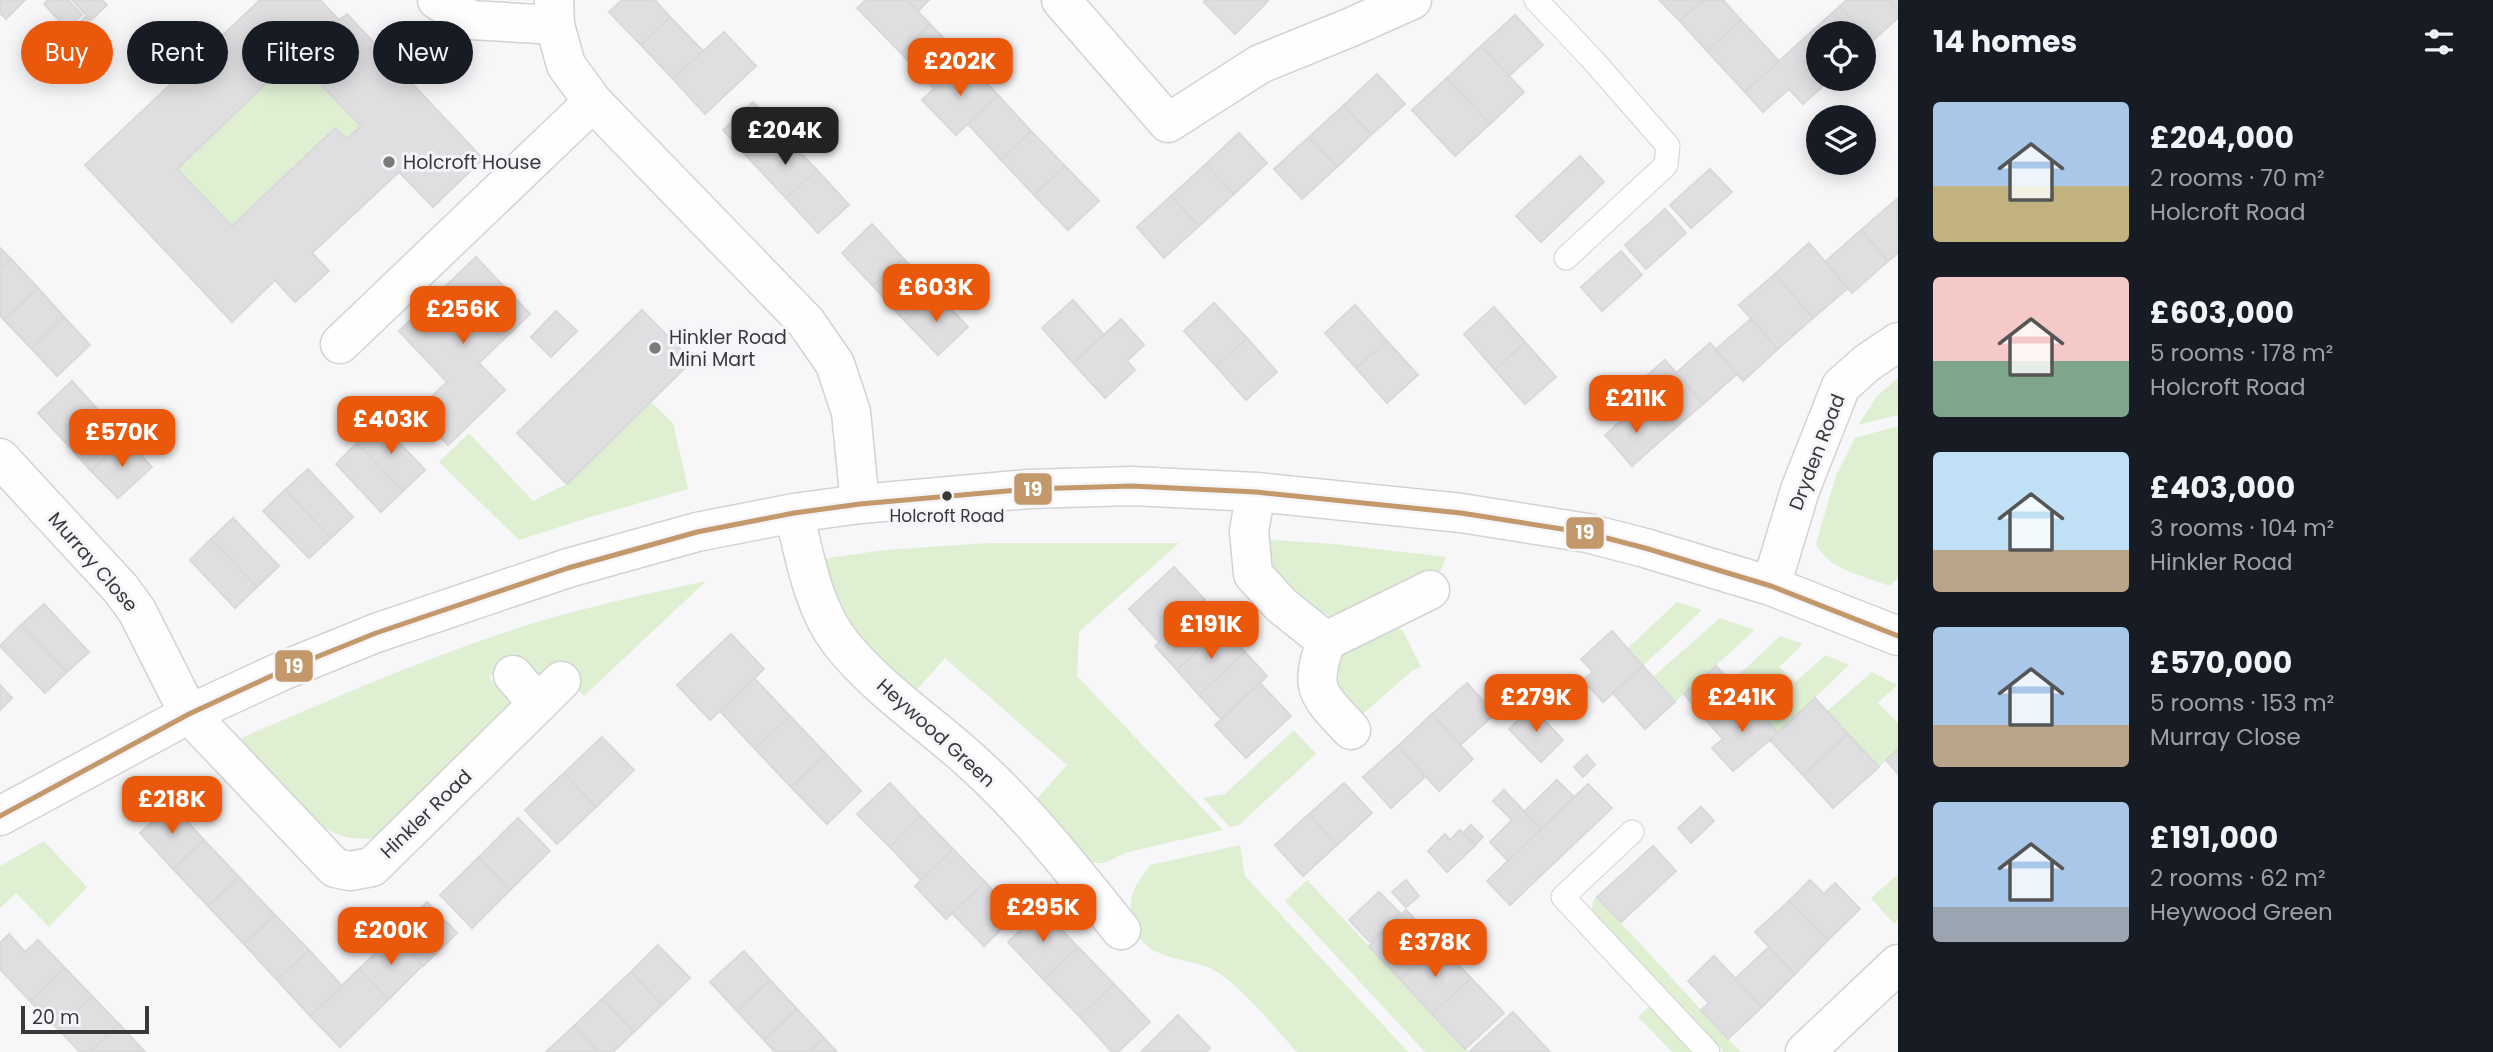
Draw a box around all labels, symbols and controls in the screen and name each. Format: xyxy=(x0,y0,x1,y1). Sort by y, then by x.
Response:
text: 14 homes xyxy=(1933,20,2077,63)
chip: Buy xyxy=(21,21,113,84)
chip: Rent xyxy=(127,21,228,84)
chip: Filters xyxy=(242,21,359,84)
chip: New xyxy=(373,21,473,84)
map controls xyxy=(1806,21,1876,175)
button: locate xyxy=(1806,21,1876,91)
icon: filters xyxy=(2420,23,2458,61)
pin: £202K xyxy=(911,38,1009,98)
text: £202K xyxy=(924,45,996,77)
button: layers xyxy=(1806,105,1876,175)
pin: £204K xyxy=(736,108,834,167)
text: £204K xyxy=(748,114,822,146)
text: £204,000 xyxy=(2150,116,2294,159)
icon: home xyxy=(1989,130,2073,214)
place label: Holcroft House xyxy=(403,149,541,176)
marker: Holcroft House xyxy=(381,154,397,170)
text: 2 rooms · 70 m² xyxy=(2150,162,2325,194)
text: Holcroft Road xyxy=(2150,196,2305,228)
pin: £603K xyxy=(887,264,985,324)
text: £603K xyxy=(899,271,973,303)
pin: £256K xyxy=(414,286,512,346)
text: £603,000 xyxy=(2150,291,2294,334)
text: £256K xyxy=(426,293,500,325)
icon: home xyxy=(1989,305,2073,389)
place label: Hinkler Road Mini Mart xyxy=(669,324,787,373)
text: 5 rooms · 178 m² xyxy=(2150,337,2333,369)
marker: Hinkler Road Mini Mart xyxy=(647,340,663,356)
text: Holcroft Road xyxy=(2150,371,2305,403)
pin: £211K xyxy=(1587,376,1685,435)
text: £211K xyxy=(1605,382,1667,414)
street label: Dryden Road xyxy=(1782,390,1852,514)
pin: £403K xyxy=(342,396,440,456)
text: £403K xyxy=(353,403,429,435)
pin: £570K xyxy=(73,410,171,469)
text: £570K xyxy=(85,416,159,448)
text: £403,000 xyxy=(2150,466,2295,509)
line badge: 19 xyxy=(1013,472,1053,506)
text: 19 xyxy=(1024,476,1042,503)
icon: home xyxy=(1989,480,2073,564)
marker: Holcroft Road xyxy=(940,489,954,503)
place label: Holcroft Road xyxy=(890,504,1004,528)
street label: Murray Close xyxy=(42,506,144,618)
text: 3 rooms · 104 m² xyxy=(2150,512,2334,544)
line badge: 19 xyxy=(1565,516,1605,550)
text: 19 xyxy=(1576,519,1594,546)
text: Hinkler Road xyxy=(2150,546,2293,578)
pin: £191K xyxy=(1162,602,1260,661)
text: £191K xyxy=(1180,608,1242,640)
text: £570,000 xyxy=(2150,641,2292,684)
line badge: 19 xyxy=(274,649,314,683)
text: 19 xyxy=(285,653,303,680)
icon: home xyxy=(1989,655,2073,739)
street label: Heywood Green xyxy=(871,672,1001,794)
pin: £279K xyxy=(1487,674,1585,734)
pin: £241K xyxy=(1693,674,1791,734)
text: £279K xyxy=(1501,681,1571,713)
text: £241K xyxy=(1708,681,1776,713)
text: 5 rooms · 153 m² xyxy=(2150,687,2334,719)
text: Murray Close xyxy=(2150,721,2301,753)
street label: Hinkler Road xyxy=(374,763,478,865)
pin: £218K xyxy=(123,776,221,836)
text: £218K xyxy=(138,783,206,815)
text: £191,000 xyxy=(2150,816,2278,859)
icon: home xyxy=(1989,830,2073,914)
text: 2 rooms · 62 m² xyxy=(2150,862,2326,894)
pin: £295K xyxy=(994,884,1092,944)
text: £295K xyxy=(1006,891,1080,923)
text: Heywood Green xyxy=(2150,896,2333,928)
pin: £200K xyxy=(342,908,440,967)
text: £200K xyxy=(354,914,428,946)
pin: £378K xyxy=(1386,920,1484,979)
text: £378K xyxy=(1399,926,1471,958)
scale bar xyxy=(21,1003,149,1035)
text: 20 m xyxy=(32,1004,80,1031)

